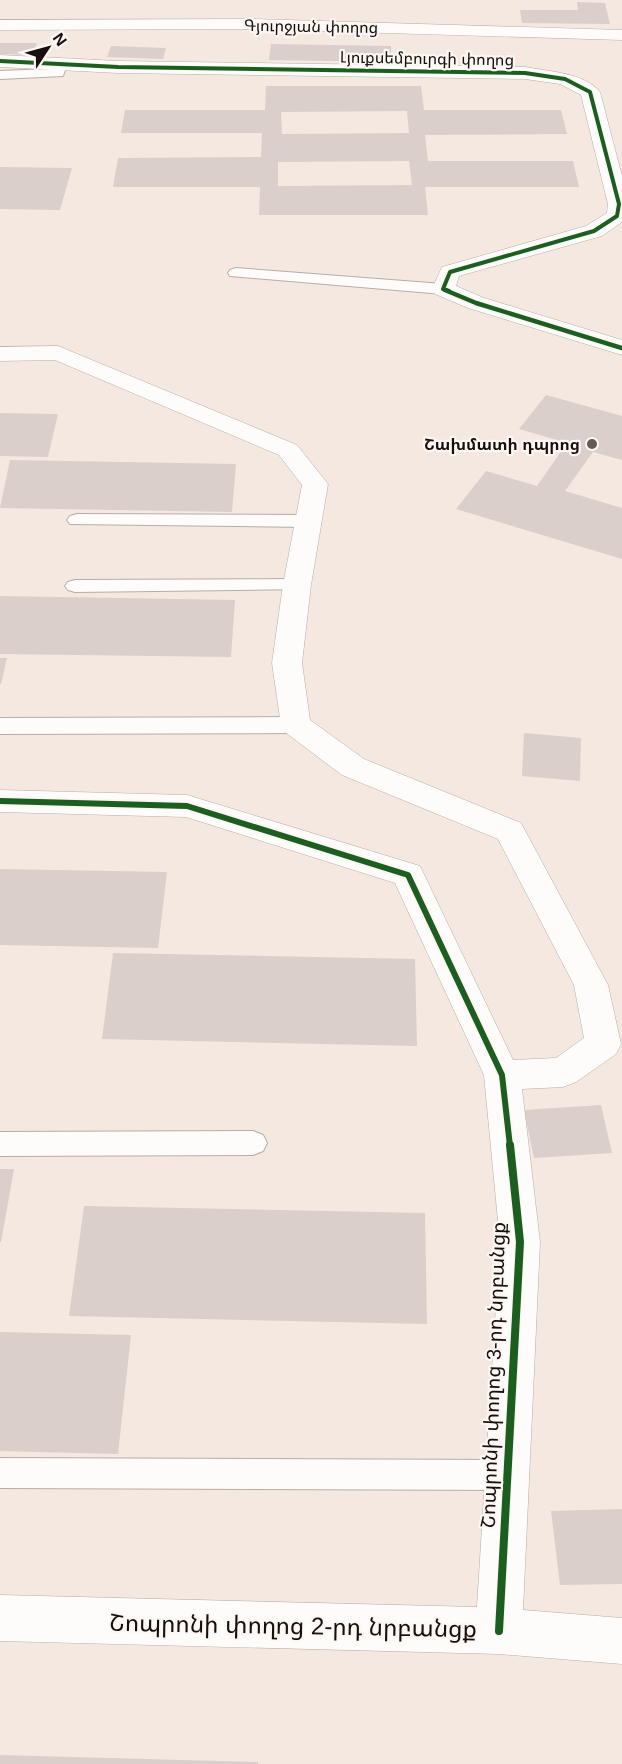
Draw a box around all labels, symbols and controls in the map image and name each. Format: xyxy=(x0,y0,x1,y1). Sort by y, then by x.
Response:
street label: Գյուրջյան փողոց xyxy=(244,17,378,37)
north arrow xyxy=(18,18,78,78)
text: N xyxy=(49,30,70,49)
street label: Լյուքսեմբուրգի փողոց xyxy=(340,48,514,70)
place label: Շախմատի դպրոց xyxy=(424,436,580,454)
marker: Շախմատի դպրոց xyxy=(585,437,599,451)
street label: Շոպրոնի փողոց 3-րդ նրբանցք xyxy=(477,1221,510,1529)
street label: Շոպրոնի փողոց 2-րդ նրբանցք xyxy=(109,1609,477,1643)

